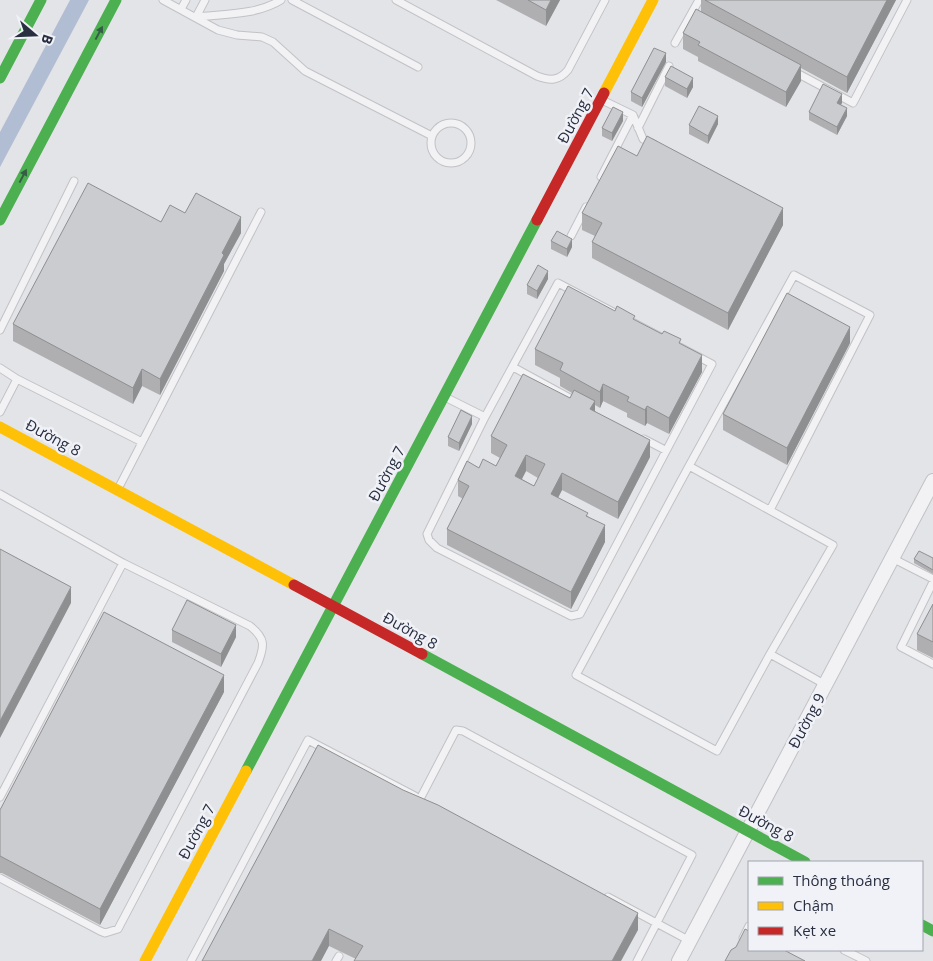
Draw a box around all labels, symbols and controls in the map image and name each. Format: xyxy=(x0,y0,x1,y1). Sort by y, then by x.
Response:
north arrow xyxy=(10,10,60,60)
one-way arrow xyxy=(94,26,103,39)
text: B xyxy=(37,32,58,47)
street label: Đường 7 xyxy=(552,84,598,147)
one-way arrow xyxy=(19,169,27,184)
street label: Đường 8 xyxy=(22,414,85,460)
street label: Đường 7 xyxy=(363,442,409,505)
street label: Đường 8 xyxy=(379,607,441,653)
street label: Đường 9 xyxy=(783,689,829,752)
street label: Đường 7 xyxy=(173,800,219,863)
street label: Đường 8 xyxy=(735,800,798,846)
legend xyxy=(748,861,923,951)
text: Thông thoáng xyxy=(793,870,890,890)
text: Chậm xyxy=(793,895,834,915)
text: Kẹt xe xyxy=(793,920,836,940)

